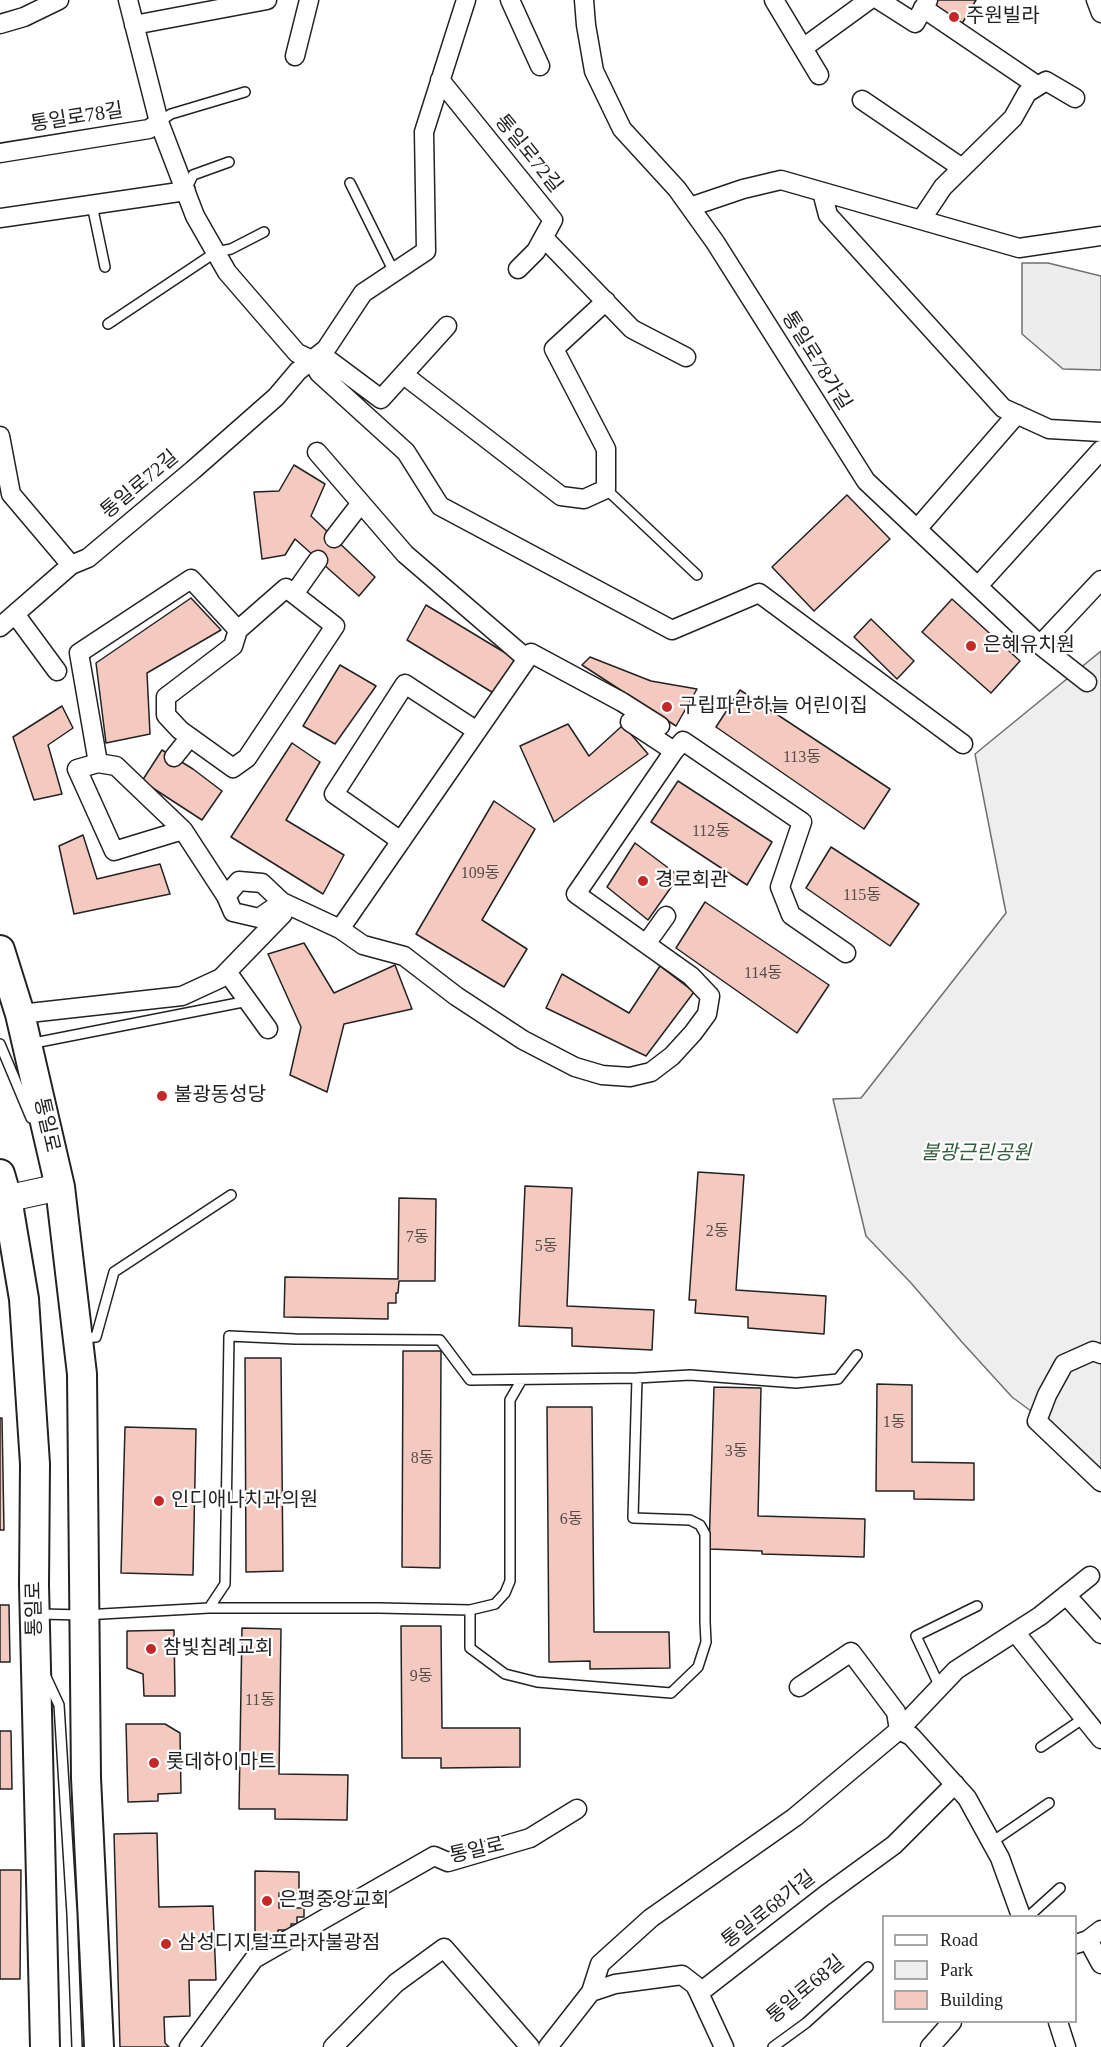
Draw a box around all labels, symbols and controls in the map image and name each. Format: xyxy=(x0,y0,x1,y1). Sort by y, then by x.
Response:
place label: 주원빌라 xyxy=(966,5,1040,29)
marker: 주원빌라 xyxy=(947,10,961,24)
street label: 통일로78길 xyxy=(29,99,125,137)
street label: 통일로72길 xyxy=(489,110,567,198)
street label: 통일로78가길 xyxy=(776,307,856,415)
street label: 통일로72길 xyxy=(96,446,184,524)
place label: 은혜유치원 xyxy=(983,634,1075,658)
marker: 은혜유치원 xyxy=(964,639,978,653)
place label: 구립파란하늘 어린이집 xyxy=(679,695,868,719)
marker: 구립파란하늘 어린이집 xyxy=(660,700,674,714)
house number: 113동 xyxy=(783,748,821,768)
house number: 112동 xyxy=(692,822,730,842)
house number: 109동 xyxy=(461,864,499,884)
place label: 경로회관 xyxy=(655,869,729,893)
marker: 경로회관 xyxy=(636,874,650,888)
house number: 115동 xyxy=(843,886,881,906)
house number: 114동 xyxy=(744,964,782,984)
place label: 불광동성당 xyxy=(174,1084,266,1108)
marker: 불광동성당 xyxy=(155,1089,169,1103)
street label: 통일로 xyxy=(28,1095,64,1155)
park label: 불광근린공원 xyxy=(921,1142,1031,1166)
house number: 2동 xyxy=(706,1222,728,1242)
house number: 7동 xyxy=(406,1228,428,1248)
house number: 5동 xyxy=(535,1237,557,1257)
house number: 1동 xyxy=(883,1413,905,1433)
house number: 3동 xyxy=(725,1442,747,1462)
house number: 8동 xyxy=(411,1449,433,1469)
place label: 인디애나치과의원 xyxy=(171,1489,318,1513)
marker: 인디애나치과의원 xyxy=(152,1494,166,1508)
house number: 6동 xyxy=(560,1510,582,1530)
street label: 통일로 xyxy=(23,1581,47,1637)
place label: 참빛침례교회 xyxy=(163,1637,273,1661)
marker: 참빛침례교회 xyxy=(144,1642,158,1656)
house number: 9동 xyxy=(410,1667,432,1687)
house number: 11동 xyxy=(245,1691,275,1711)
place label: 롯데하이마트 xyxy=(166,1751,276,1775)
marker: 롯데하이마트 xyxy=(147,1756,161,1770)
street label: 통일로 xyxy=(447,1833,507,1869)
street label: 통일로68가길 xyxy=(717,1866,821,1954)
place label: 은평중앙교회 xyxy=(279,1889,389,1913)
marker: 은평중앙교회 xyxy=(260,1894,274,1908)
legend xyxy=(882,1915,1077,2023)
text: Road xyxy=(940,1930,978,1950)
place label: 삼성디지털프라자불광점 xyxy=(178,1932,380,1956)
marker: 삼성디지털프라자불광점 xyxy=(159,1937,173,1951)
street label: 통일로68길 xyxy=(762,1951,850,2029)
text: Park xyxy=(940,1960,973,1980)
text: Building xyxy=(940,1990,1003,2010)

